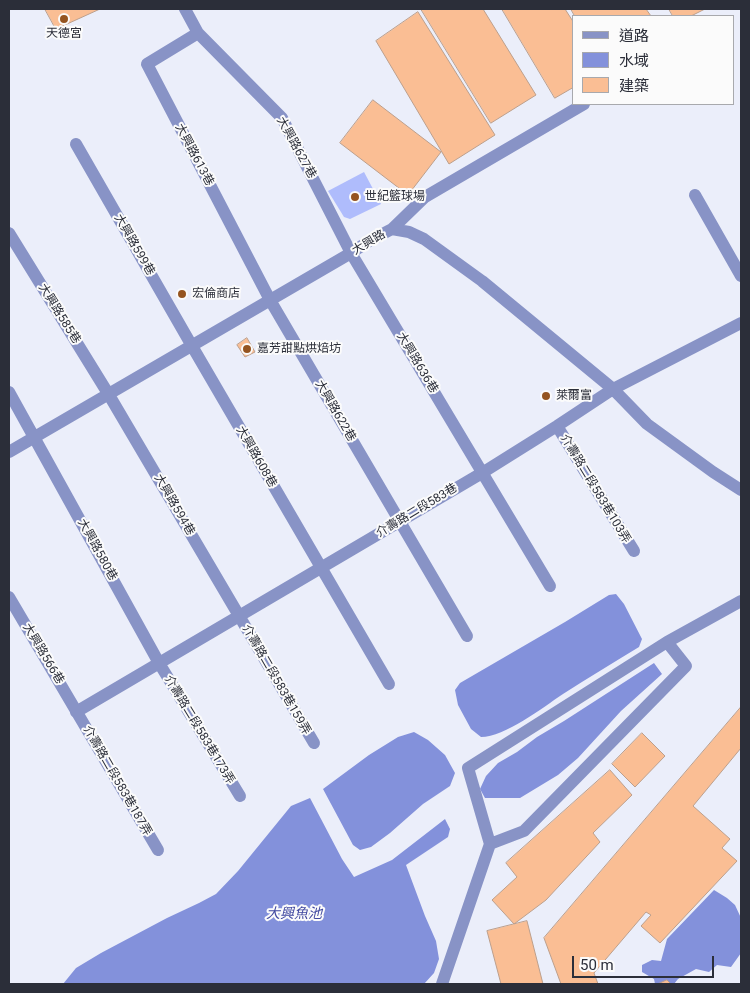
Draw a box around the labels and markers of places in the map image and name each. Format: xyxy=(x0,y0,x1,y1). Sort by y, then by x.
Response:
marker: 天德宮 xyxy=(58,13,70,25)
place label: 天德宮 xyxy=(46,27,82,41)
place label: 世紀籃球場 xyxy=(365,190,425,204)
marker: 世紀籃球場 xyxy=(349,191,361,203)
place label: 宏倫商店 xyxy=(192,287,240,301)
marker: 宏倫商店 xyxy=(176,288,188,300)
place label: 嘉芳甜點烘焙坊 xyxy=(257,342,341,356)
marker: 嘉芳甜點烘焙坊 xyxy=(241,343,253,355)
place label: 萊爾富 xyxy=(556,389,592,403)
marker: 萊爾富 xyxy=(540,390,552,402)

